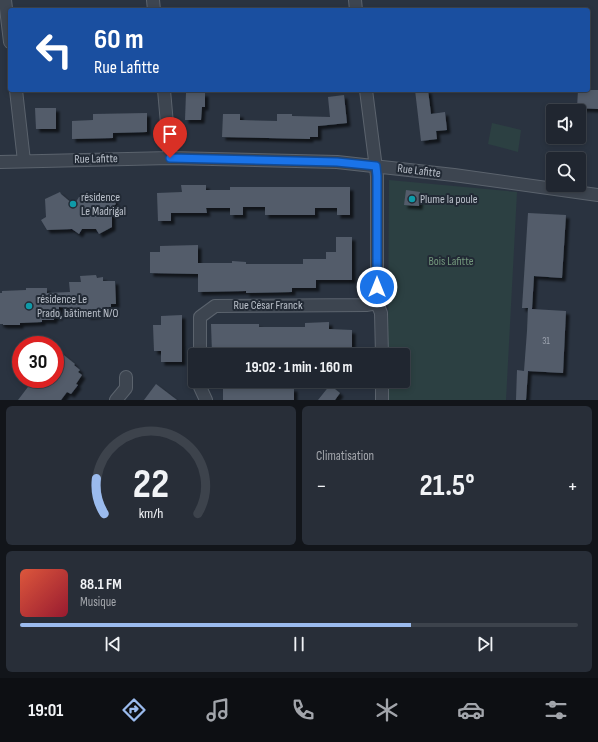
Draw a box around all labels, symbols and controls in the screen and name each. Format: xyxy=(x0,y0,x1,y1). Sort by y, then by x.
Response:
text: 60 m xyxy=(94,23,143,56)
icon: left xyxy=(28,24,80,76)
text: Rue Lafitte xyxy=(94,57,159,78)
map controls xyxy=(546,104,586,192)
button: sound xyxy=(546,104,586,144)
pin xyxy=(153,117,187,158)
icon: arrive xyxy=(159,123,181,145)
street label: Rue Lafitte xyxy=(74,151,118,167)
button: search xyxy=(546,152,586,192)
street label: Rue Lafitte xyxy=(396,161,442,181)
place label: résidence Le Madrigal xyxy=(81,190,126,219)
place label: Plume la poule xyxy=(420,192,478,207)
marker: Plume la poule xyxy=(407,194,417,204)
marker: résidence Le Madrigal xyxy=(68,199,78,209)
park label: Bois Lafitte xyxy=(428,254,474,269)
position arrow xyxy=(356,266,398,308)
place label: résidence Le Prado, bâtiment N/O xyxy=(37,292,119,321)
street label: Rue César Franck xyxy=(234,298,303,313)
marker: résidence Le Prado, bâtiment N/O xyxy=(24,301,34,311)
house number: 31 xyxy=(542,335,550,347)
speed limit sign: 30 xyxy=(12,336,64,388)
text: 19:02 · 1 min · 160 m xyxy=(246,358,352,377)
text: Climatisation xyxy=(316,448,374,464)
text: 22 xyxy=(133,459,169,508)
text: 21.5° xyxy=(419,468,475,504)
text: − xyxy=(316,473,327,500)
text: + xyxy=(567,473,578,500)
text: km/h xyxy=(139,504,163,521)
text: 88.1 FM xyxy=(80,575,122,594)
text: Musique xyxy=(80,594,116,610)
icon: previous xyxy=(102,633,124,655)
icon: pause xyxy=(288,633,310,655)
icon: next xyxy=(474,633,496,655)
icon: directions xyxy=(120,696,148,724)
icon: music xyxy=(204,696,232,724)
icon: phone xyxy=(289,696,317,724)
icon: climate xyxy=(373,696,401,724)
icon: car xyxy=(457,696,485,724)
icon: filters xyxy=(542,696,570,724)
text: 19:01 xyxy=(28,700,63,721)

